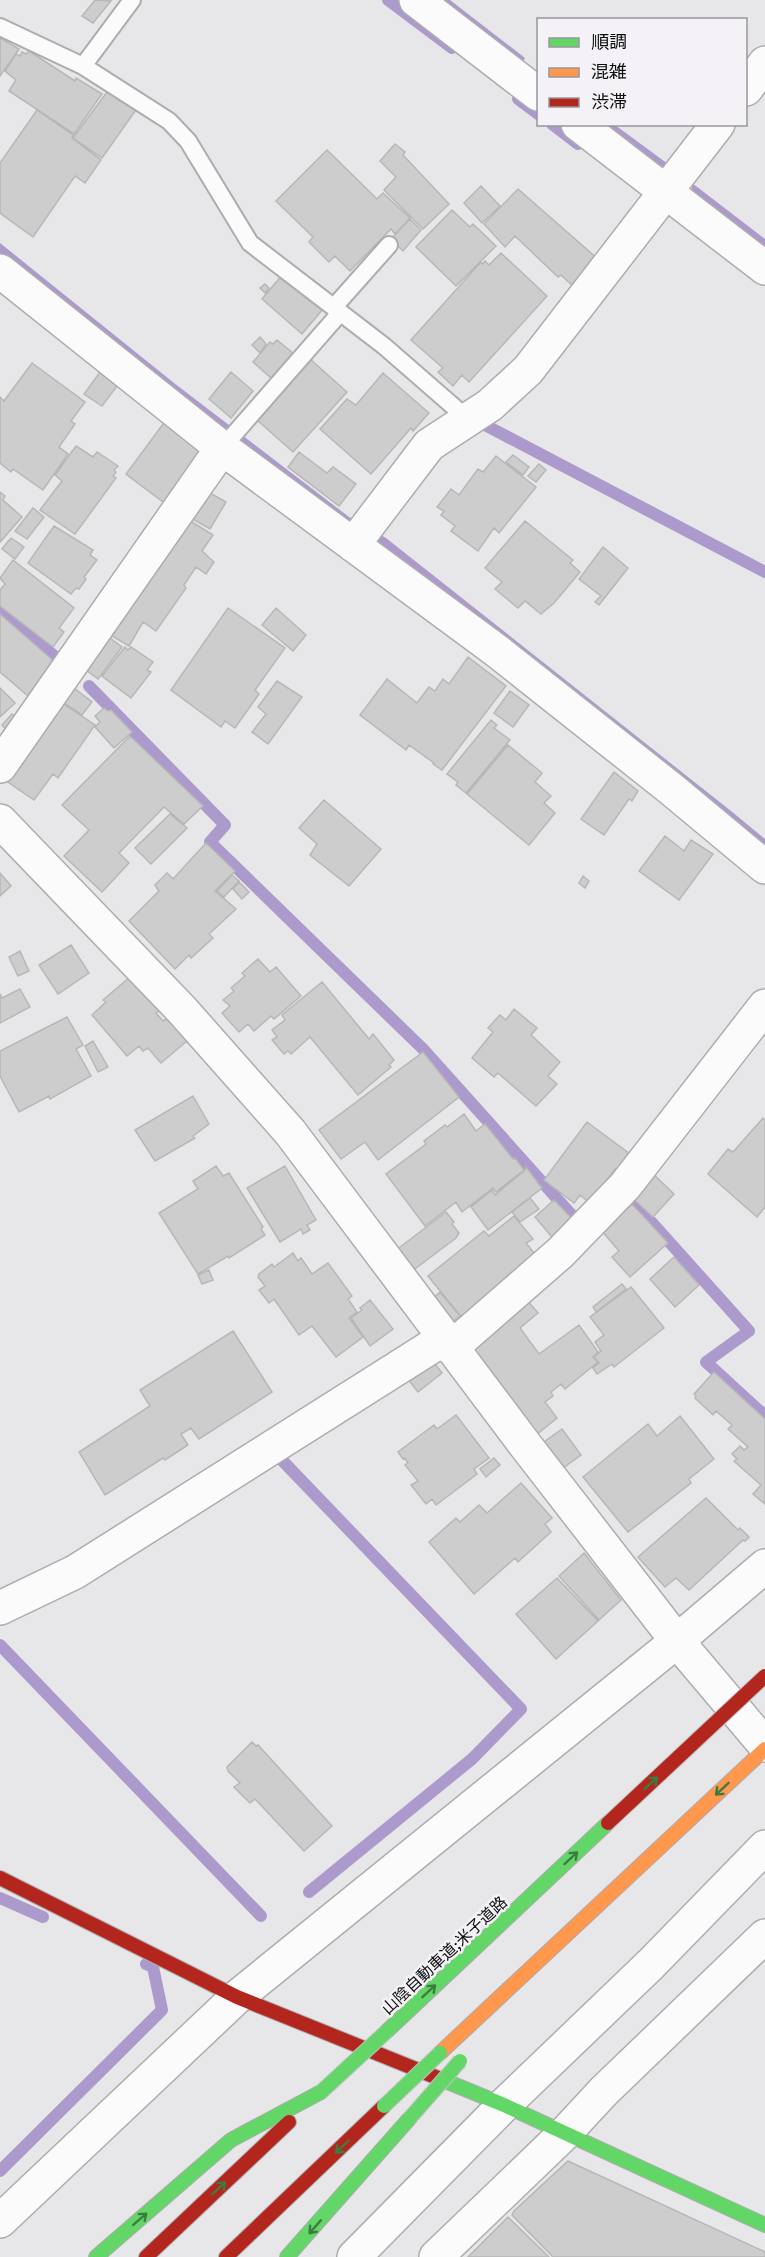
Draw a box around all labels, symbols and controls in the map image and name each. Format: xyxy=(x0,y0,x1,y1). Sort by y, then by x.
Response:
legend xyxy=(537,18,747,126)
text: 順調 xyxy=(591,31,627,53)
text: 混雑 xyxy=(591,61,627,83)
text: 渋滞 xyxy=(591,91,627,113)
one-way arrow xyxy=(643,1776,658,1790)
one-way arrow xyxy=(715,1781,730,1795)
one-way arrow xyxy=(564,1851,579,1865)
street label: 山陰自動車道;米子道路 xyxy=(378,1892,512,2019)
one-way arrow xyxy=(422,1984,437,1998)
one-way arrow xyxy=(334,2139,349,2154)
one-way arrow xyxy=(211,2181,226,2195)
one-way arrow xyxy=(132,2212,147,2226)
one-way arrow xyxy=(308,2219,322,2234)

